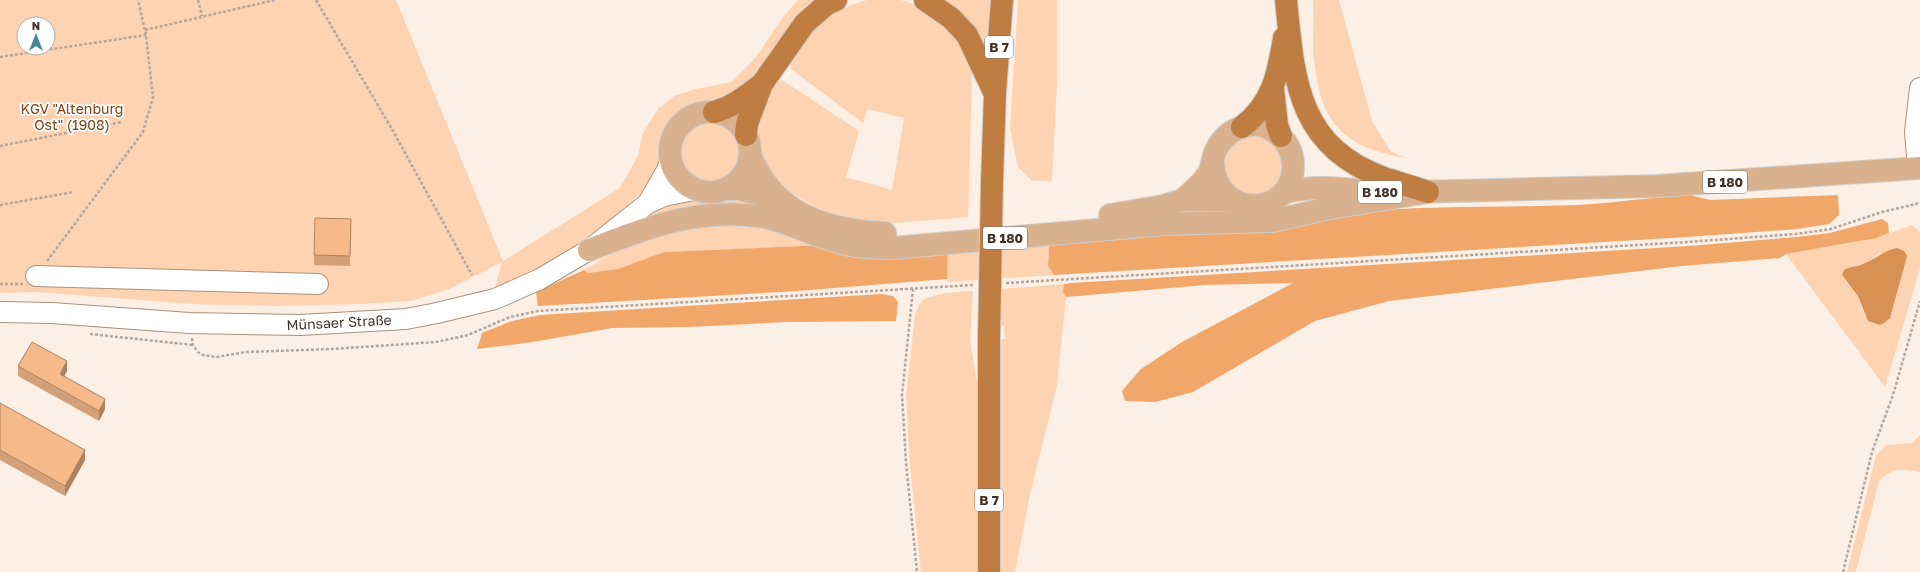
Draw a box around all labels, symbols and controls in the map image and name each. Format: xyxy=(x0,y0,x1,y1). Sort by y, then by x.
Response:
north arrow xyxy=(16,16,56,56)
text: N xyxy=(32,19,40,32)
road number: B 7 xyxy=(985,36,1013,58)
park label: KGV "Altenburg Ost" (1908) xyxy=(21,100,123,133)
road number: B 180 xyxy=(1703,171,1747,193)
road number: B 180 xyxy=(1358,181,1402,203)
road number: B 180 xyxy=(983,227,1027,249)
street label: Münsaer Straße xyxy=(286,311,392,333)
road number: B 7 xyxy=(975,489,1003,511)

